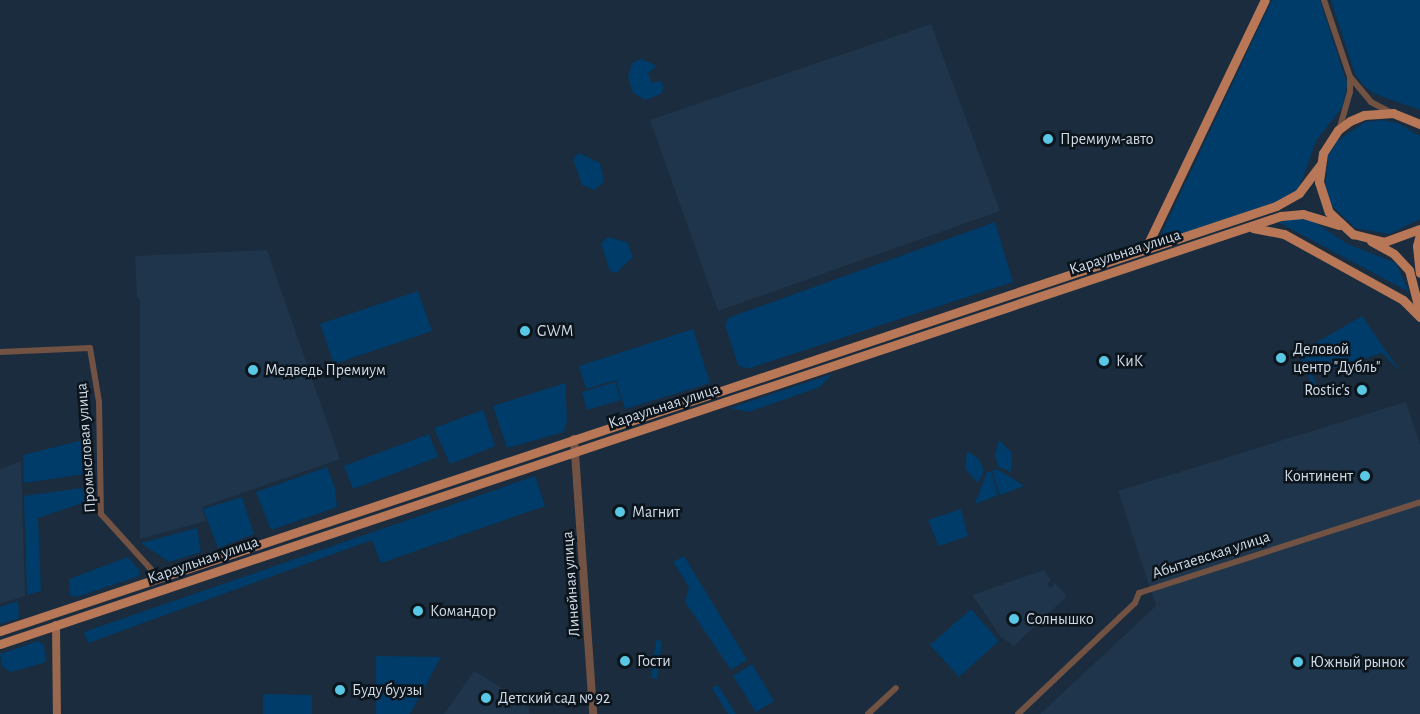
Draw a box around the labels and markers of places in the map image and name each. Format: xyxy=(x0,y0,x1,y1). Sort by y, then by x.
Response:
place label: Премиум-авто xyxy=(1060,129,1154,149)
marker: Премиум-авто xyxy=(1041,132,1055,146)
place label: GWM xyxy=(537,321,573,341)
marker: GWM xyxy=(518,324,532,338)
place label: Деловой центр "Дубль" xyxy=(1293,339,1380,377)
place label: КиК xyxy=(1116,351,1143,371)
marker: Деловой центр "Дубль" xyxy=(1274,351,1288,365)
marker: КиК xyxy=(1097,354,1111,368)
place label: Медведь Премиум xyxy=(265,360,386,380)
marker: Медведь Премиум xyxy=(246,363,260,377)
place label: Rostic's xyxy=(1304,380,1350,400)
marker: Rostic's xyxy=(1355,383,1369,397)
place label: Континент xyxy=(1284,466,1353,486)
marker: Континент xyxy=(1358,469,1372,483)
place label: Магнит xyxy=(632,502,680,522)
marker: Магнит xyxy=(613,505,627,519)
place label: Командор xyxy=(430,601,496,621)
marker: Командор xyxy=(411,604,425,618)
place label: Солнышко xyxy=(1026,609,1094,629)
marker: Солнышко xyxy=(1007,612,1021,626)
place label: Гости xyxy=(637,651,671,671)
place label: Южный рынок xyxy=(1310,652,1405,672)
marker: Гости xyxy=(618,654,632,668)
marker: Южный рынок xyxy=(1291,655,1305,669)
place label: Буду буузы xyxy=(352,680,422,700)
marker: Буду буузы xyxy=(333,683,347,697)
place label: Детский сад № 92 xyxy=(498,688,610,708)
marker: Детский сад № 92 xyxy=(479,691,493,705)

